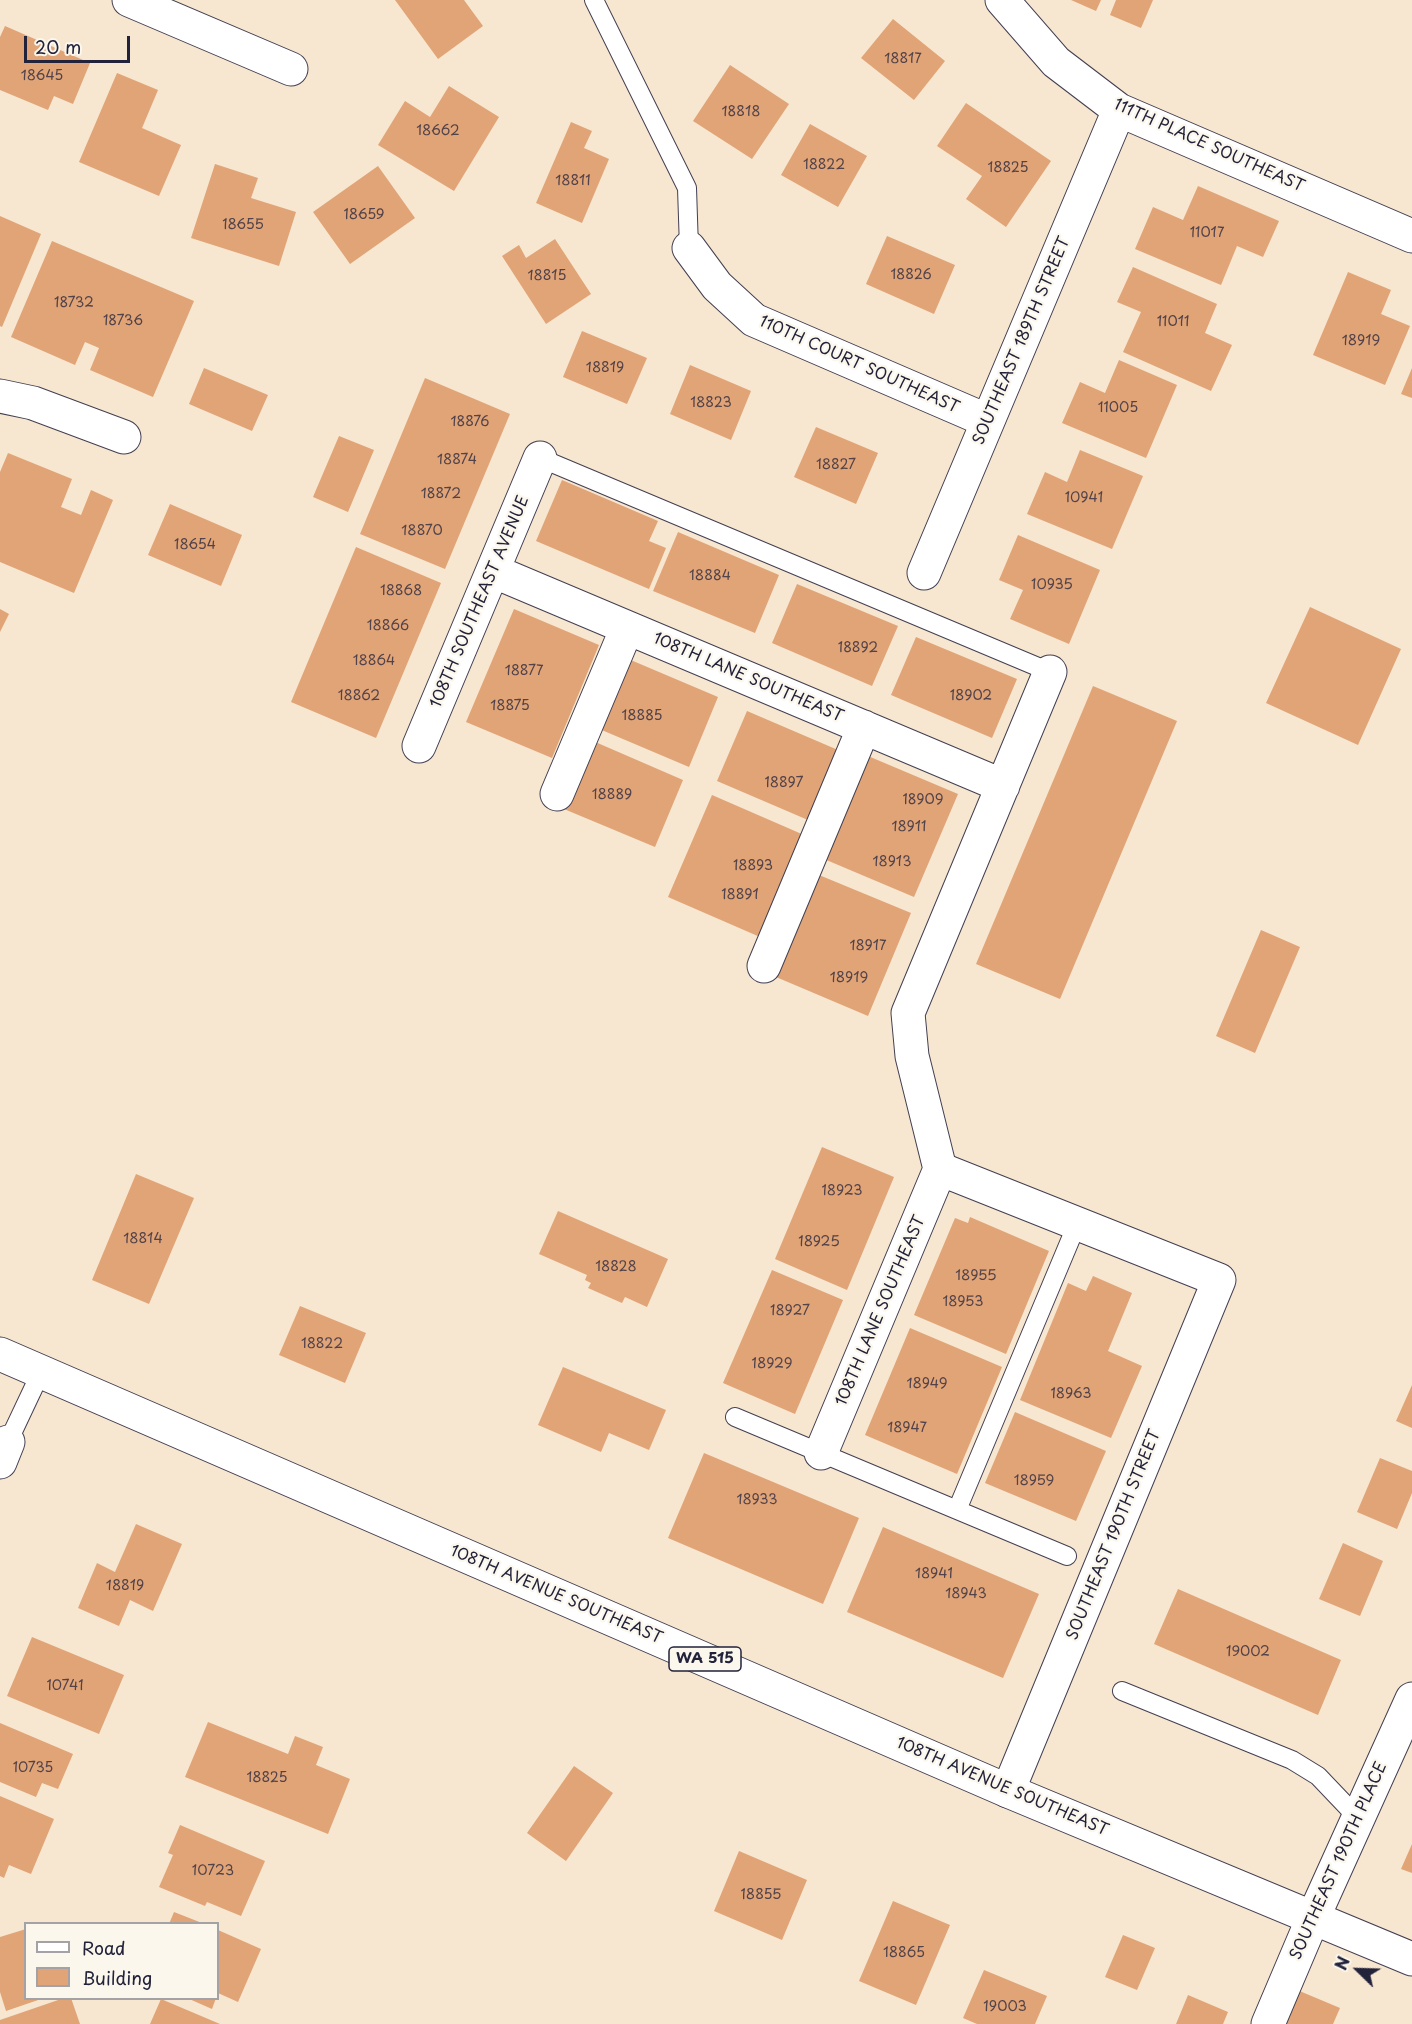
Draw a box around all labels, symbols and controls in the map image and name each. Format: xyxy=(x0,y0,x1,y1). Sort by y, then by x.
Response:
scale bar xyxy=(27,24,134,62)
text: 20 m xyxy=(35,33,81,60)
house number: 18817 xyxy=(884,51,922,67)
house number: 18645 xyxy=(21,68,63,84)
street label: 111TH PLACE SOUTHEAST xyxy=(1111,95,1307,197)
house number: 18818 xyxy=(722,104,760,120)
house number: 18662 xyxy=(416,123,460,139)
house number: 18822 xyxy=(803,157,845,173)
house number: 18825 xyxy=(987,160,1029,176)
house number: 18811 xyxy=(555,173,591,189)
house number: 18659 xyxy=(343,207,385,223)
house number: 18655 xyxy=(222,217,264,233)
house number: 11017 xyxy=(1190,225,1224,241)
street label: SOUTHEAST 189TH STREET xyxy=(969,234,1075,448)
house number: 18826 xyxy=(890,267,932,283)
house number: 18815 xyxy=(527,268,567,284)
house number: 18732 xyxy=(54,295,94,311)
street label: 110TH COURT SOUTHEAST xyxy=(756,312,962,418)
house number: 18736 xyxy=(103,313,143,329)
house number: 11011 xyxy=(1157,314,1189,330)
house number: 18919 xyxy=(1342,333,1380,349)
house number: 18819 xyxy=(586,360,624,376)
house number: 18823 xyxy=(690,395,732,411)
house number: 11005 xyxy=(1098,400,1138,416)
house number: 18876 xyxy=(450,414,490,430)
house number: 18874 xyxy=(437,452,477,468)
house number: 18827 xyxy=(816,457,856,473)
house number: 18872 xyxy=(421,486,461,502)
house number: 10941 xyxy=(1065,490,1103,506)
street label: 108TH SOUTHEAST AVENUE xyxy=(427,493,533,711)
house number: 18870 xyxy=(401,523,443,539)
house number: 18654 xyxy=(174,537,216,553)
house number: 18884 xyxy=(689,568,731,584)
house number: 10935 xyxy=(1031,577,1073,593)
house number: 18868 xyxy=(380,583,422,599)
house number: 18866 xyxy=(367,618,409,634)
street label: 108TH LANE SOUTHEAST xyxy=(650,629,846,727)
house number: 18892 xyxy=(838,640,878,656)
house number: 18864 xyxy=(353,653,395,669)
house number: 18877 xyxy=(505,663,543,679)
house number: 18862 xyxy=(338,688,380,704)
house number: 18902 xyxy=(950,688,992,704)
house number: 18875 xyxy=(490,698,530,714)
house number: 18885 xyxy=(621,708,663,724)
house number: 18897 xyxy=(764,775,804,791)
house number: 18889 xyxy=(592,787,632,803)
house number: 18909 xyxy=(902,792,944,808)
house number: 18911 xyxy=(892,819,926,835)
house number: 18913 xyxy=(873,854,911,870)
house number: 18893 xyxy=(733,858,773,874)
house number: 18891 xyxy=(721,887,759,903)
house number: 18917 xyxy=(849,938,887,954)
house number: 18919 xyxy=(830,970,868,986)
house number: 18923 xyxy=(821,1183,863,1199)
street label: 108TH LANE SOUTHEAST xyxy=(832,1213,930,1409)
house number: 18814 xyxy=(123,1231,163,1247)
house number: 18925 xyxy=(798,1234,840,1250)
house number: 18828 xyxy=(595,1259,637,1275)
house number: 18955 xyxy=(955,1268,997,1284)
house number: 18953 xyxy=(943,1294,983,1310)
house number: 18927 xyxy=(770,1303,810,1319)
house number: 18822 xyxy=(301,1336,343,1352)
house number: 18929 xyxy=(752,1356,792,1372)
house number: 18949 xyxy=(906,1376,948,1392)
house number: 18963 xyxy=(1050,1386,1092,1402)
house number: 18947 xyxy=(887,1420,927,1436)
street label: SOUTHEAST 190TH STREET xyxy=(1063,1427,1165,1643)
house number: 18959 xyxy=(1014,1473,1054,1489)
house number: 18933 xyxy=(736,1492,778,1508)
street label: 108TH AVENUE SOUTHEAST xyxy=(447,1542,665,1648)
house number: 18941 xyxy=(915,1566,953,1582)
house number: 18819 xyxy=(106,1578,144,1594)
house number: 18943 xyxy=(945,1586,987,1602)
house number: 19002 xyxy=(1226,1644,1270,1660)
road number: WA 515 xyxy=(669,1647,741,1671)
house number: 10741 xyxy=(46,1678,84,1694)
street label: 108TH AVENUE SOUTHEAST xyxy=(893,1734,1111,1840)
street label: SOUTHEAST 190TH PLACE xyxy=(1287,1759,1391,1963)
house number: 10735 xyxy=(13,1760,53,1776)
house number: 18825 xyxy=(246,1770,288,1786)
house number: 10723 xyxy=(192,1863,234,1879)
house number: 18855 xyxy=(741,1887,781,1903)
legend xyxy=(24,1922,219,2000)
text: Road xyxy=(82,1934,126,1961)
north arrow xyxy=(1328,1940,1388,2000)
house number: 18865 xyxy=(883,1945,925,1961)
text: N xyxy=(1328,1952,1355,1973)
text: Building xyxy=(82,1964,152,1991)
house number: 19003 xyxy=(983,1999,1027,2015)

